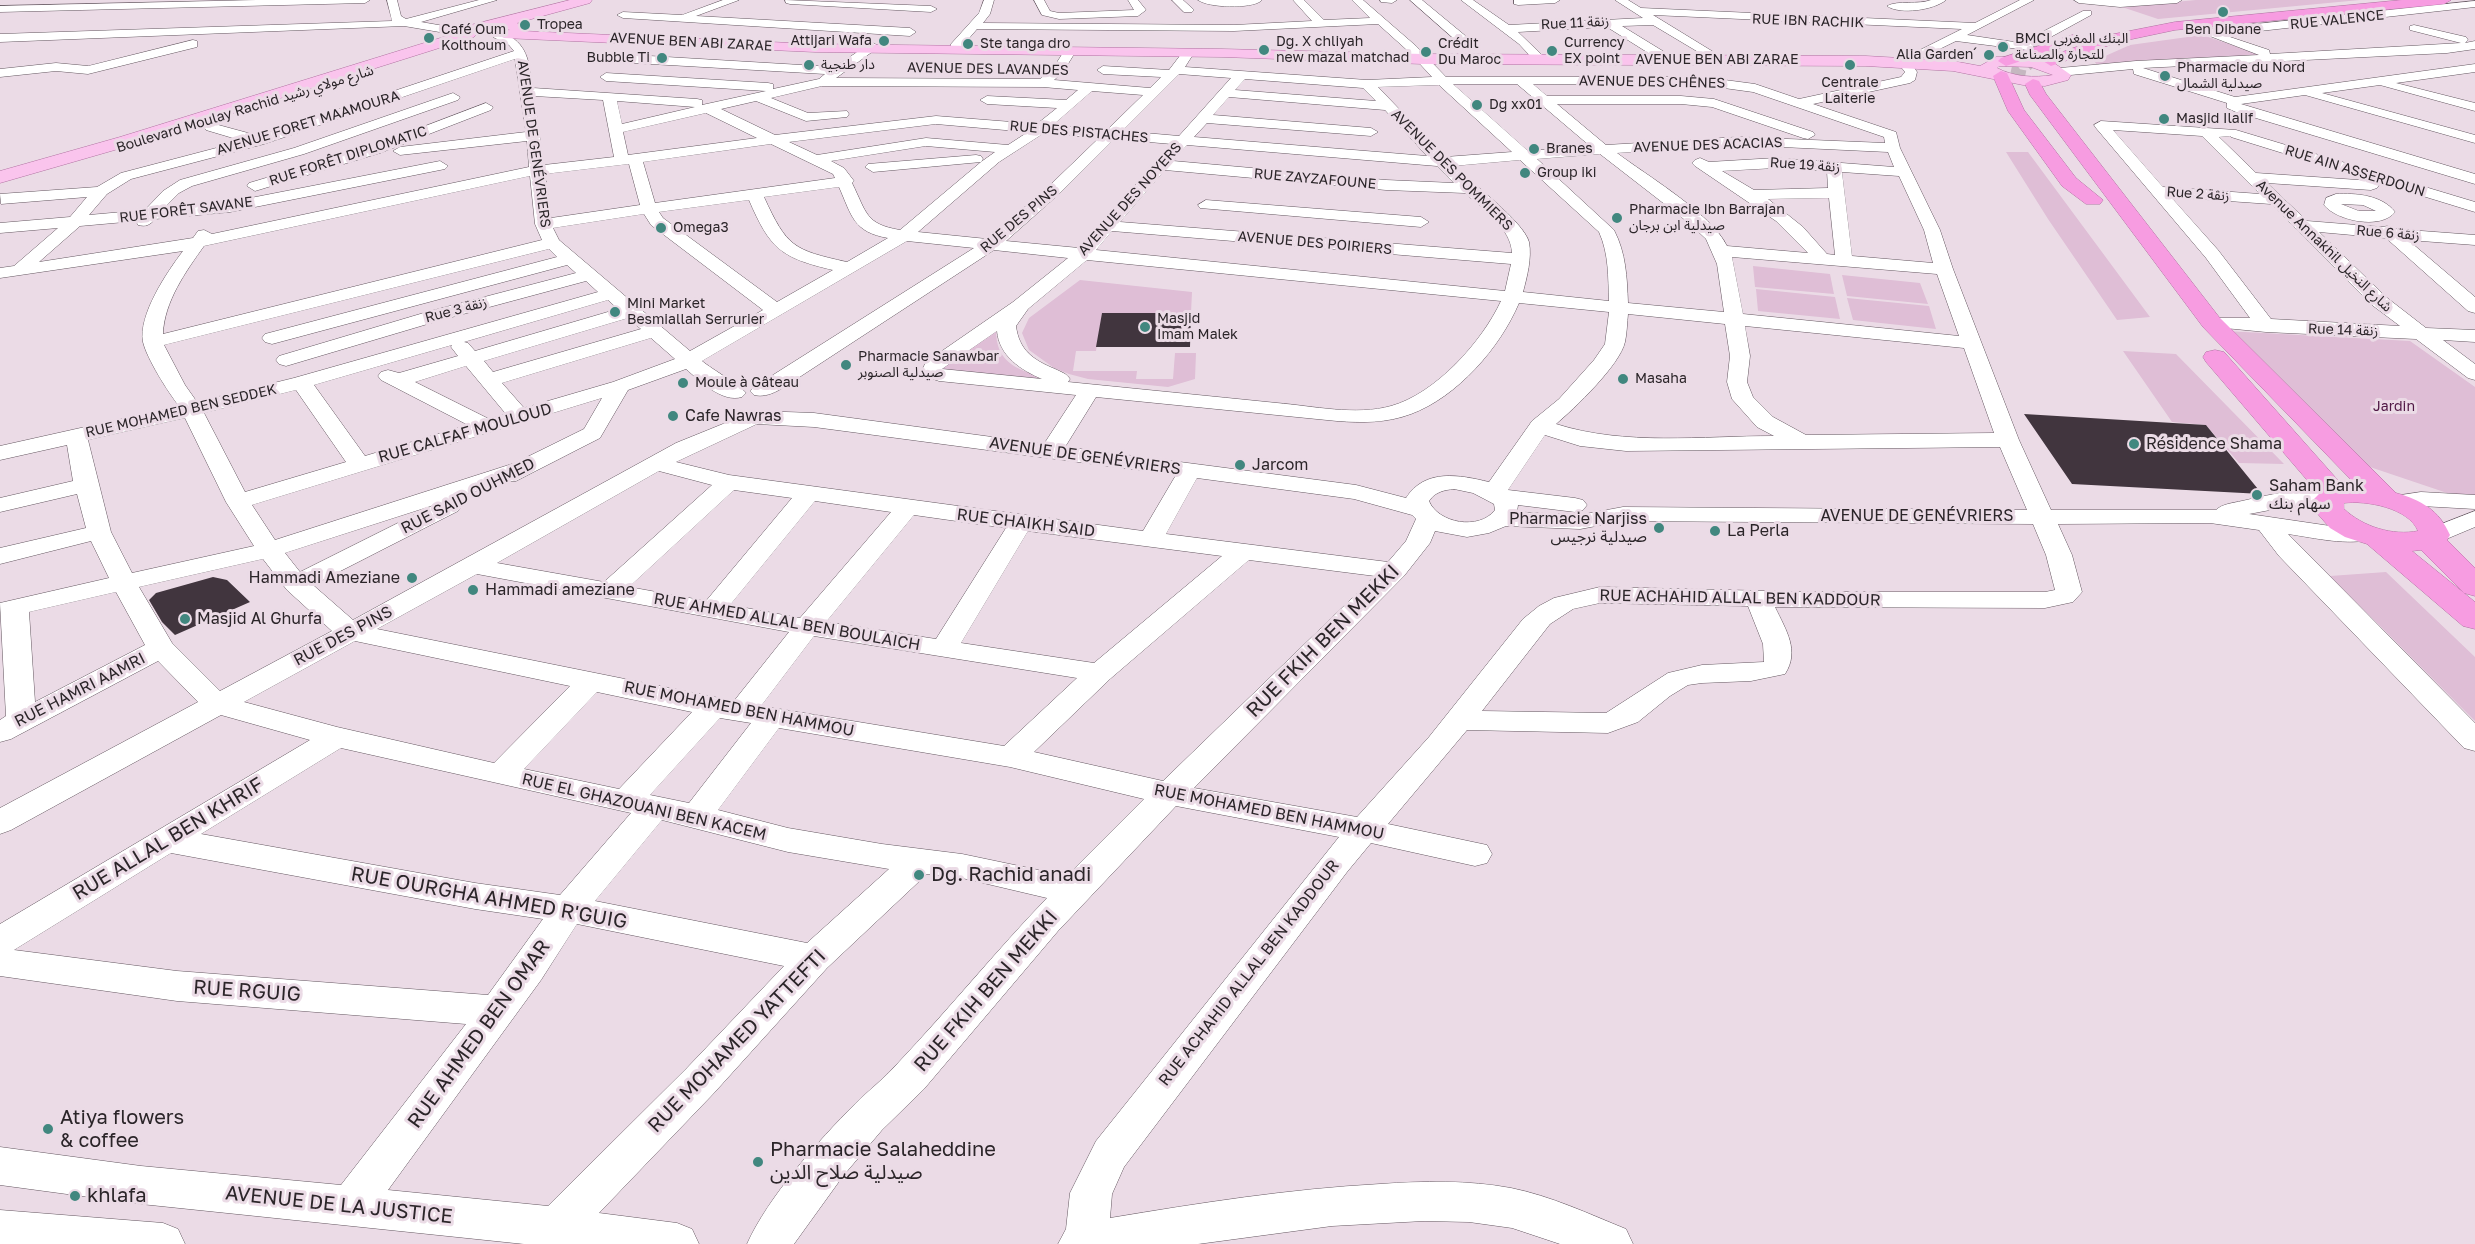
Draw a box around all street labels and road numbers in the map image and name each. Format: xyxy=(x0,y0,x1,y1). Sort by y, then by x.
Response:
street label: RUE VALENCE xyxy=(2289,7,2385,33)
street label: RUE IBN RACHIK xyxy=(1752,11,1864,31)
street label: Rue 11 زنقة xyxy=(1540,13,1610,33)
street label: AVENUE BEN ABI ZARAE xyxy=(609,29,773,55)
street label: AVENUE BEN ABI ZARAE xyxy=(1636,52,1798,68)
street label: AVENUE DE GENÉVRIERS xyxy=(514,59,554,229)
street label: AVENUE DES LAVANDES xyxy=(907,59,1069,79)
street label: Boulevard Moulay Rachid شارع مولاي رشيد xyxy=(114,62,376,156)
street label: AVENUE DES CHÊNES xyxy=(1579,72,1725,92)
street label: AVENUE FORET MAAMOURA xyxy=(214,87,402,159)
street label: AVENUE DES POMMIERS xyxy=(1388,106,1516,234)
street label: RUE DES PISTACHES xyxy=(1009,118,1149,146)
street label: RUE FORÊT DIPLOMATIC xyxy=(267,123,429,189)
street label: AVENUE DES ACACIAS xyxy=(1633,134,1783,156)
street label: AVENUE DES NOYERS xyxy=(1075,139,1185,259)
street label: RUE AIN ASSERDOUN xyxy=(2283,142,2427,200)
street label: Rue 19 زنقة xyxy=(1769,154,1841,176)
street label: RUE ZAYZAFOUNE xyxy=(1253,165,1377,193)
street label: Avenue Annakhil شارع النخيل xyxy=(2252,177,2396,315)
street label: RUE DES PINS xyxy=(977,182,1061,256)
street label: Rue 2 زنقة xyxy=(2166,183,2230,205)
street label: RUE FORÊT SAVANE xyxy=(118,193,254,227)
street label: Rue 6 زنقة xyxy=(2356,222,2420,244)
street label: AVENUE DES POIRIERS xyxy=(1237,228,1393,258)
street label: Rue 3 زنقة xyxy=(423,294,489,326)
street label: Rue 14 زنقة xyxy=(2308,320,2378,340)
street label: RUE MOHAMED BEN SEDDEK xyxy=(84,381,278,441)
street label: RUE CALFAF MOULOUD xyxy=(376,399,554,467)
street label: AVENUE DE GENÉVRIERS xyxy=(988,433,1182,479)
street label: RUE SAID OUHMED xyxy=(398,454,538,538)
street label: RUE CHAIKH SAID xyxy=(956,505,1096,541)
street label: AVENUE DE GENÉVRIERS xyxy=(1821,506,2013,526)
street label: RUE FKIH BEN MEKKI xyxy=(1242,560,1404,722)
street label: RUE ACHAHID ALLAL BEN KADDOUR xyxy=(1599,586,1881,610)
street label: RUE AHMED ALLAL BEN BOULAICH xyxy=(652,589,922,655)
street label: RUE DES PINS xyxy=(290,602,396,670)
street label: RUE HAMRI AAMRI xyxy=(11,649,149,731)
street label: RUE MOHAMED BEN HAMMOU xyxy=(622,677,856,741)
street label: RUE EL GHAZOUANI BEN KACEM xyxy=(520,769,768,845)
street label: RUE ALLAL BEN KHRIF xyxy=(68,772,268,906)
street label: RUE MOHAMED BEN HAMMOU xyxy=(1152,780,1386,844)
street label: RUE ACHAHID ALLAL BEN KADDOUR xyxy=(1155,856,1343,1090)
street label: RUE OURGHA AHMED R'GUIG xyxy=(349,862,629,934)
street label: RUE FKIH BEN MEKKI xyxy=(909,905,1063,1077)
street label: RUE AHMED BEN OMAR xyxy=(403,935,555,1133)
street label: RUE MOHAMED YATTEFTI xyxy=(643,944,831,1138)
street label: RUE RGUIG xyxy=(192,975,302,1007)
street label: AVENUE DE LA JUSTICE xyxy=(224,1181,454,1229)

